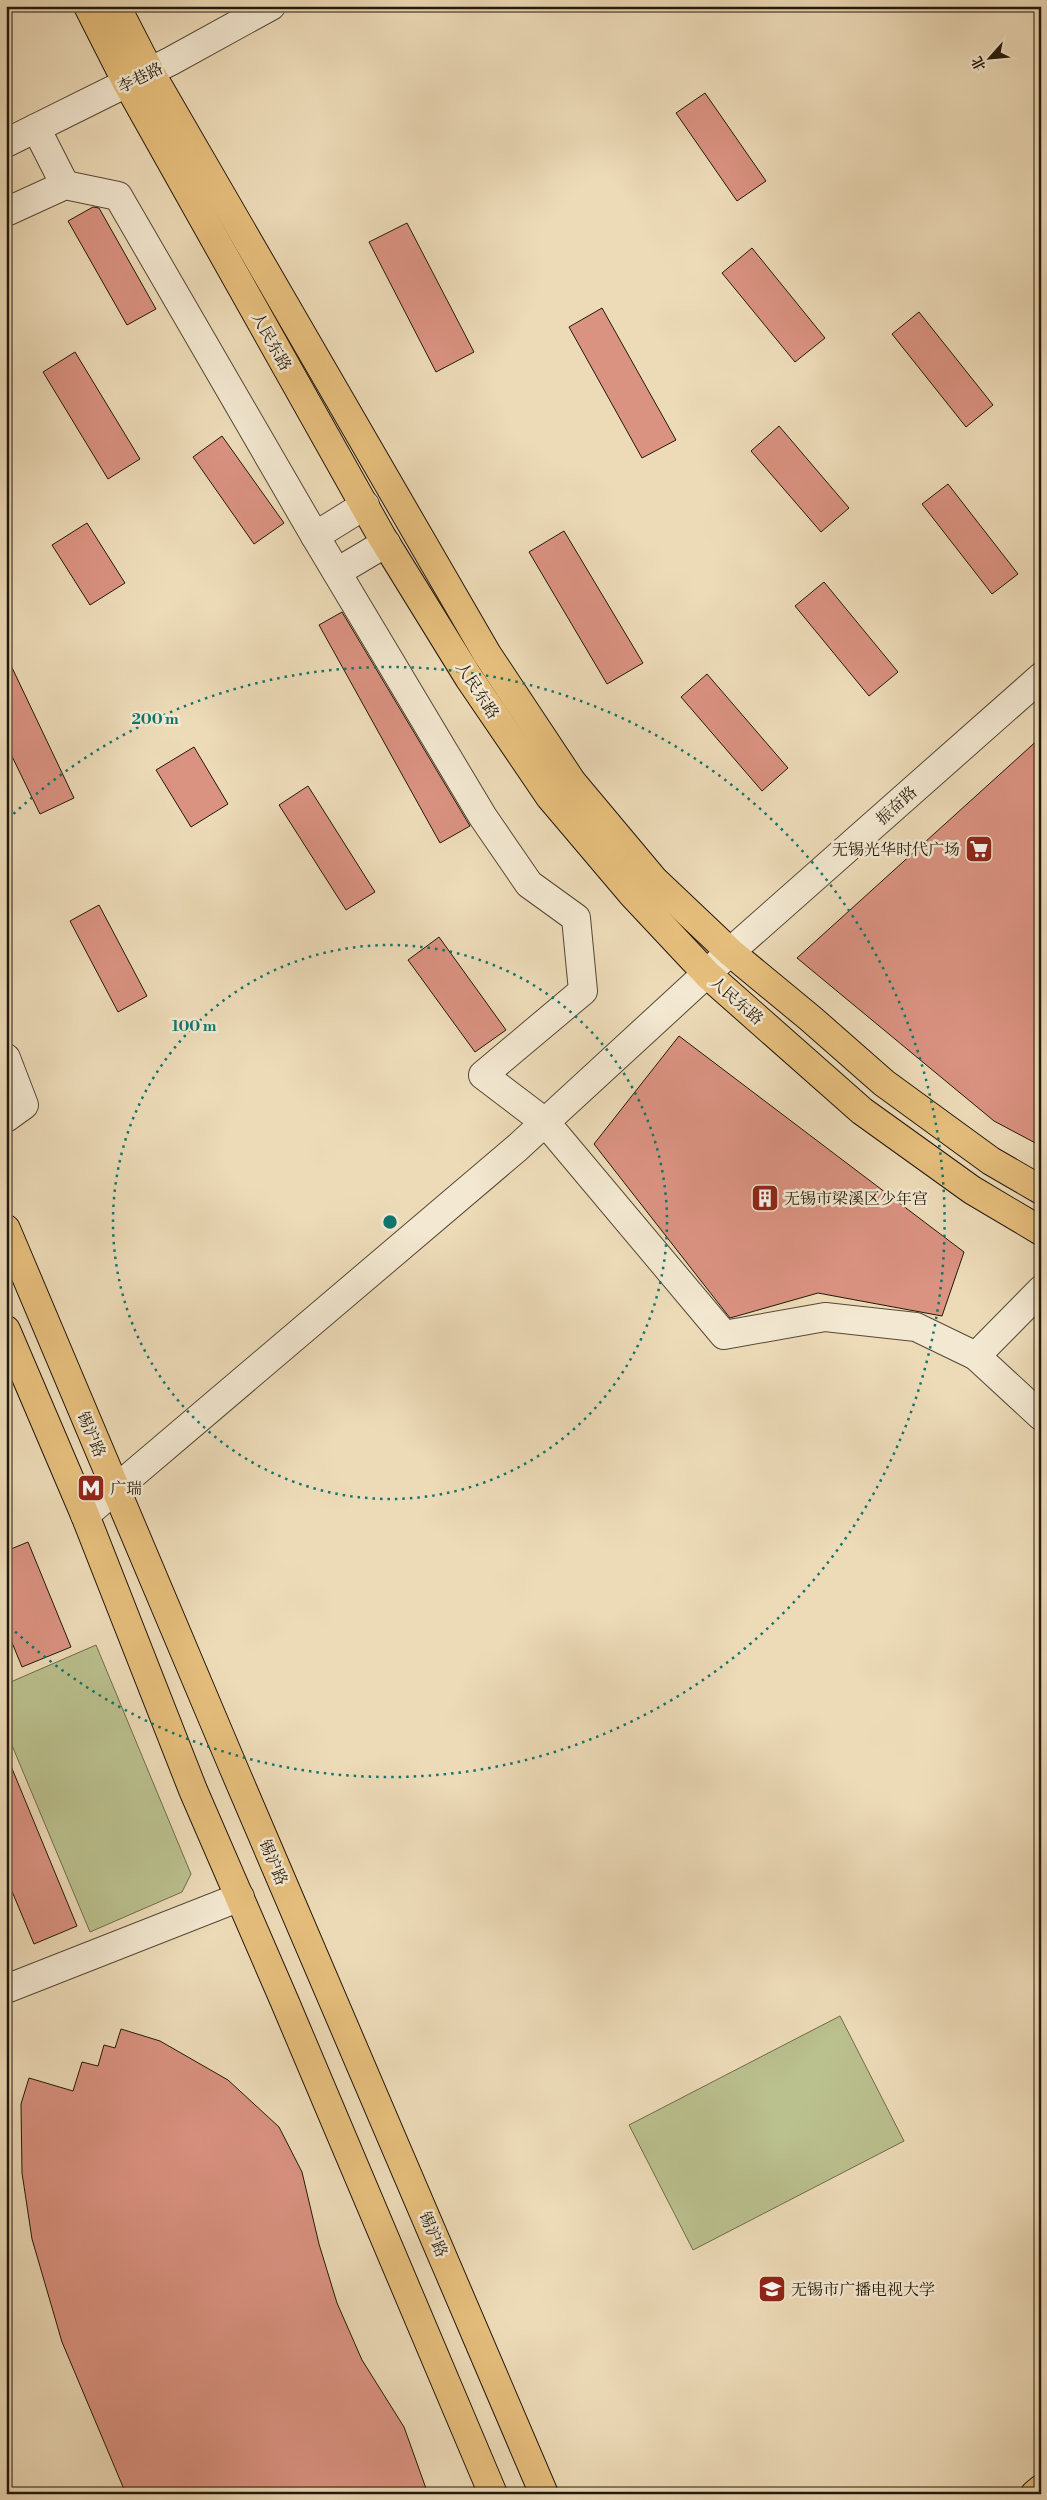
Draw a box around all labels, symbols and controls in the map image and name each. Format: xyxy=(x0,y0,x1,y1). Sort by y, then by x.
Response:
north arrow xyxy=(964,32,1014,82)
text: 北 xyxy=(968,53,991,74)
street label: 李巷路 xyxy=(114,58,166,97)
street label: 人民东路 xyxy=(247,309,295,374)
street label: 人民东路 xyxy=(451,658,503,723)
text: 200 m xyxy=(131,710,179,729)
street label: 振奋路 xyxy=(872,782,921,829)
supermarket icon: 无锡光华时代广场 xyxy=(964,834,994,864)
place label: 无锡光华时代广场 xyxy=(832,840,960,860)
street label: 人民东路 xyxy=(706,972,767,1029)
text: 100 m xyxy=(172,1017,217,1036)
building icon: 无锡市梁溪区少年宫 xyxy=(750,1183,780,1213)
place label: 无锡市梁溪区少年宫 xyxy=(784,1189,928,1209)
centre of rings xyxy=(381,1213,399,1231)
street label: 锡沪路 xyxy=(72,1408,110,1460)
metro station icon: 广瑞 xyxy=(76,1473,106,1503)
place label: 广瑞 xyxy=(110,1479,142,1499)
street label: 锡沪路 xyxy=(254,1836,292,1888)
street label: 锡沪路 xyxy=(414,2208,452,2260)
school or university icon: 无锡市广播电视大学 xyxy=(757,2274,787,2304)
place label: 无锡市广播电视大学 xyxy=(791,2280,935,2300)

